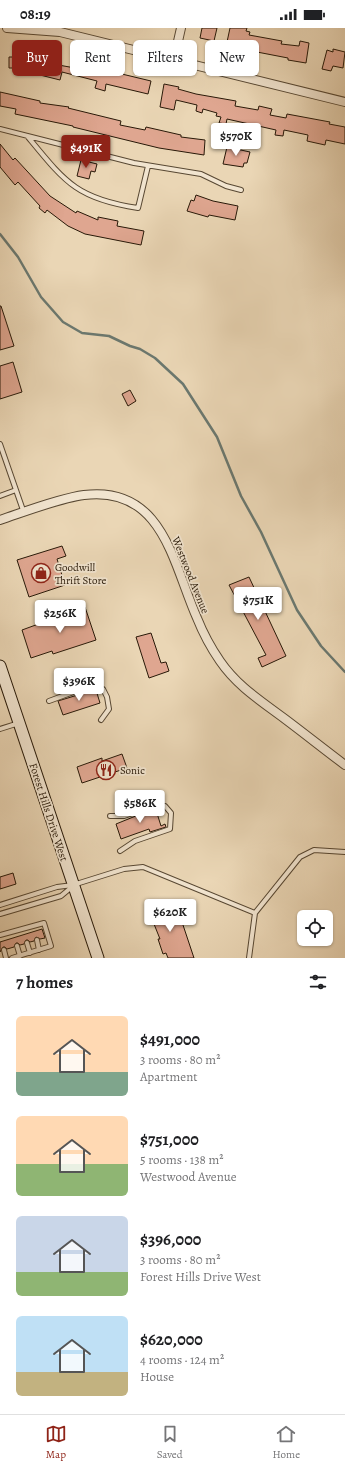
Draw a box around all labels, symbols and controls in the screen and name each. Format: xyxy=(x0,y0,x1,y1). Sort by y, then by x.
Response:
text: 08:19 xyxy=(20,4,51,24)
chip: Buy xyxy=(12,40,62,76)
chip: Rent xyxy=(70,40,125,76)
chip: Filters xyxy=(133,40,197,76)
chip: New xyxy=(205,40,259,76)
pin: $570K xyxy=(208,123,264,157)
text: $570K xyxy=(220,127,252,144)
pin: $491K xyxy=(58,135,114,169)
text: $491K xyxy=(70,139,102,156)
street label: Westwood Avenue xyxy=(168,534,213,616)
place label: Goodwill Thrift Store xyxy=(55,560,107,588)
shop icon: Goodwill Thrift Store xyxy=(30,562,52,584)
pin: $751K xyxy=(230,587,286,621)
text: $751K xyxy=(243,591,273,608)
pin: $256K xyxy=(32,600,88,634)
text: $256K xyxy=(44,604,76,621)
pin: $396K xyxy=(51,668,107,702)
text: $396K xyxy=(63,672,95,689)
restaurant icon: Sonic xyxy=(95,759,117,781)
street label: Forest Hills Drive West xyxy=(26,761,72,864)
place label: Sonic xyxy=(120,763,145,778)
pin: $586K xyxy=(112,790,168,824)
text: $586K xyxy=(124,794,156,811)
pin: $620K xyxy=(142,899,198,933)
text: $620K xyxy=(153,903,187,920)
map controls xyxy=(297,910,333,946)
button: locate xyxy=(297,910,333,946)
text: 7 homes xyxy=(16,971,73,994)
icon: filters xyxy=(307,971,329,993)
text: $491,000 xyxy=(140,1028,200,1051)
icon: home xyxy=(48,1032,96,1080)
text: 3 rooms · 80 m² xyxy=(140,1051,220,1068)
text: Apartment xyxy=(140,1068,198,1085)
text: $751,000 xyxy=(140,1128,199,1151)
icon: home xyxy=(48,1132,96,1180)
text: 5 rooms · 138 m² xyxy=(140,1151,224,1168)
text: Westwood Avenue xyxy=(140,1168,237,1185)
text: $396,000 xyxy=(140,1228,201,1251)
icon: home xyxy=(48,1232,96,1280)
text: 3 rooms · 80 m² xyxy=(140,1251,220,1268)
text: Forest Hills Drive West xyxy=(140,1268,261,1285)
text: $620,000 xyxy=(140,1328,203,1351)
icon: home xyxy=(48,1332,96,1380)
text: 4 rooms · 124 m² xyxy=(140,1351,224,1368)
text: House xyxy=(140,1368,174,1385)
tab: Map xyxy=(45,1423,67,1462)
tab: Saved xyxy=(157,1423,183,1462)
tab: Home xyxy=(272,1423,300,1462)

